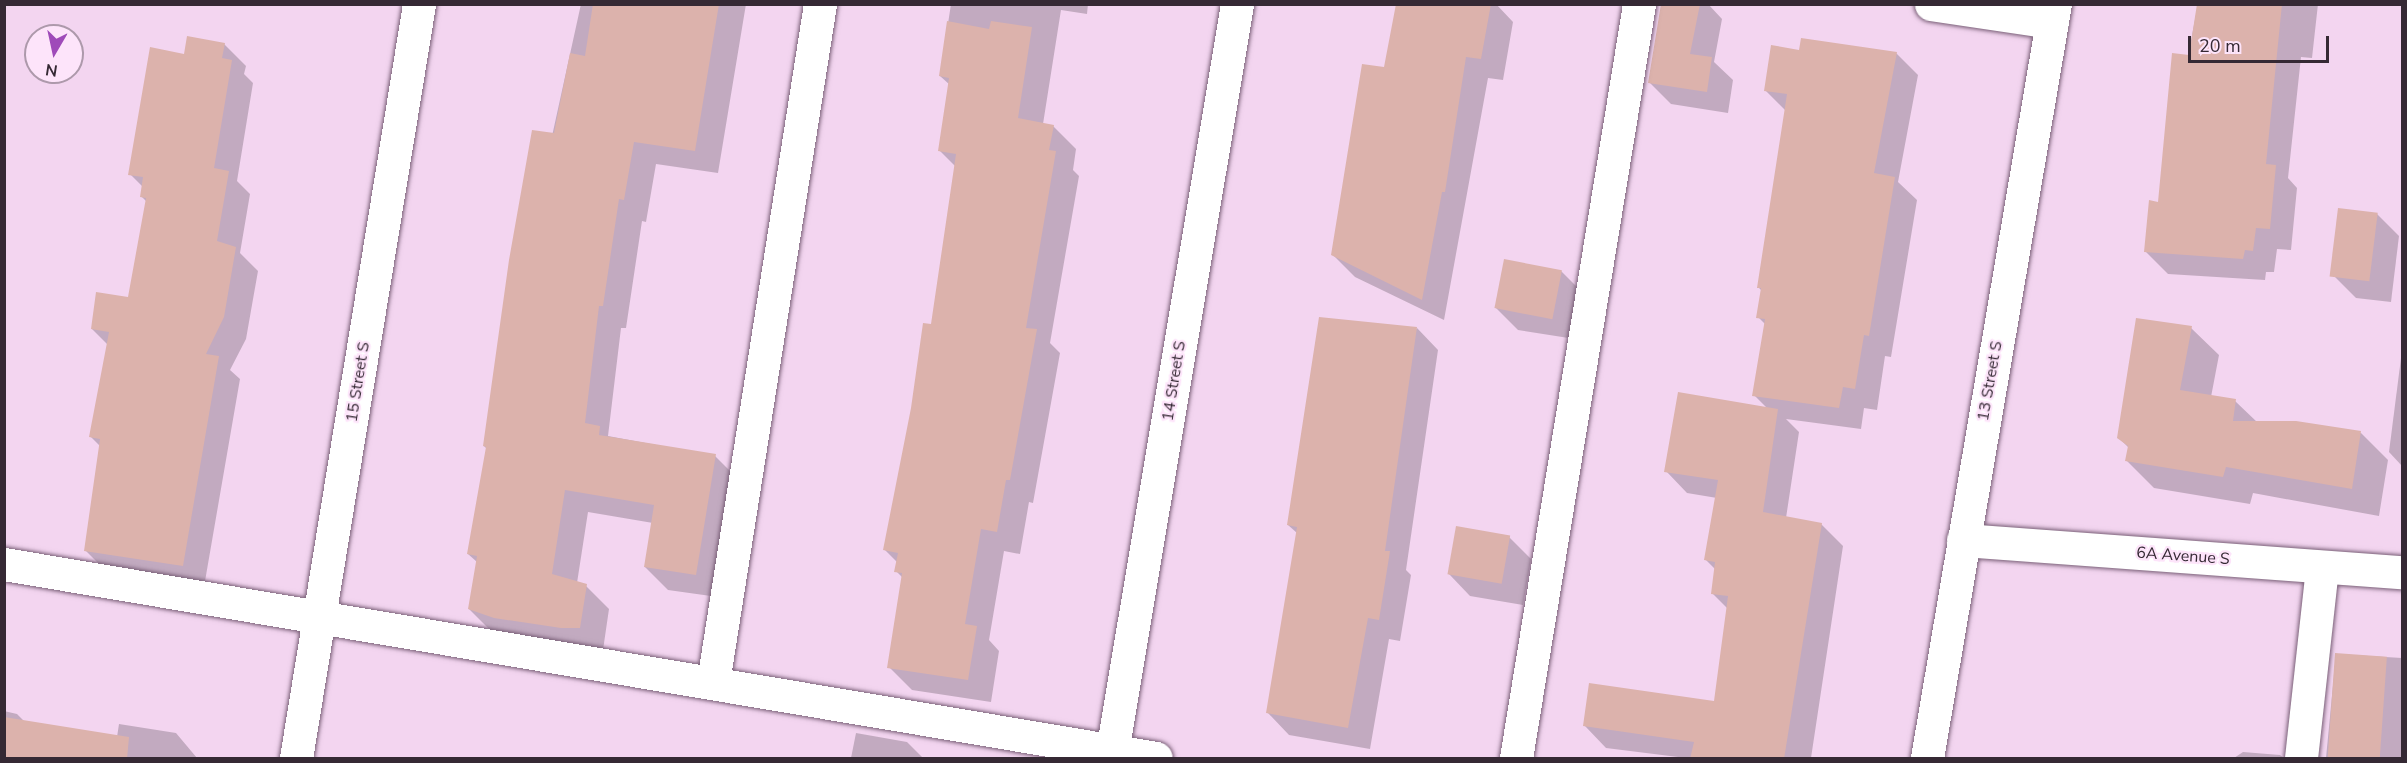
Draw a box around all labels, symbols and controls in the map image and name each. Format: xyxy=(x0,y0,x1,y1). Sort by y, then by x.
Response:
north arrow xyxy=(24,24,84,84)
scale bar xyxy=(2191,24,2332,62)
text: 20 m xyxy=(2199,34,2241,58)
text: N xyxy=(44,58,59,82)
street label: 13 Street S xyxy=(1974,339,2006,423)
street label: 14 Street S xyxy=(1158,340,1190,422)
street label: 15 Street S xyxy=(342,341,374,423)
street label: 6A Avenue S xyxy=(2136,543,2230,569)

